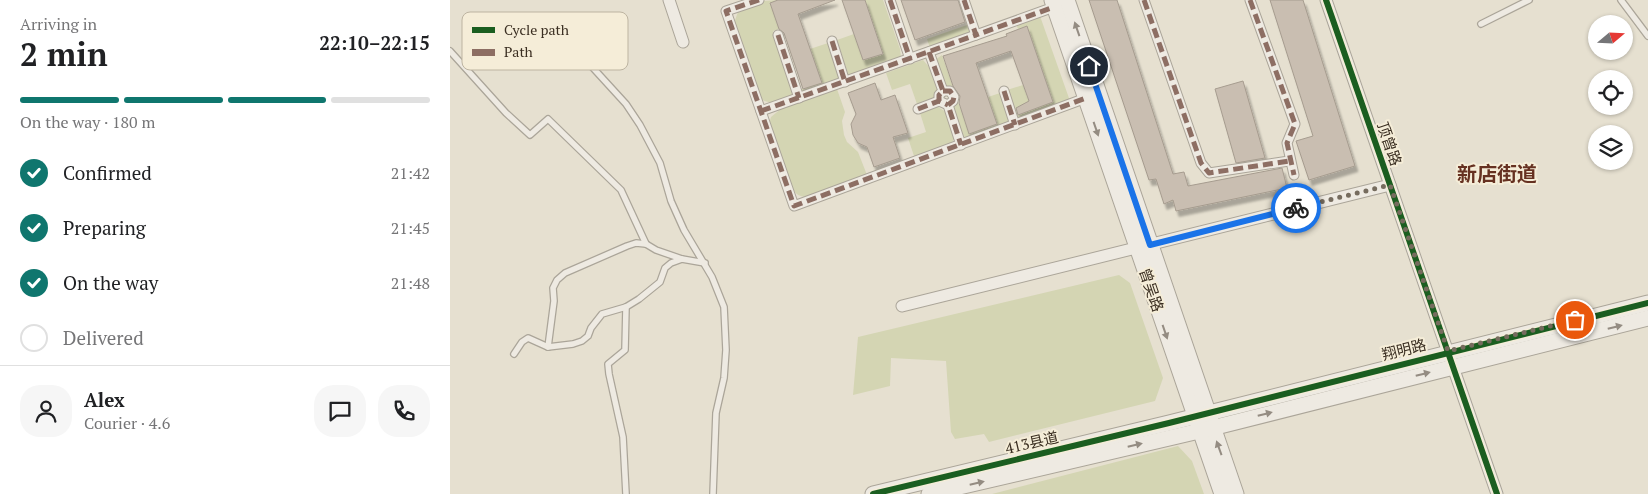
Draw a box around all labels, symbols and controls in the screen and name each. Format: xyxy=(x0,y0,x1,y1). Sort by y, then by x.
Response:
legend xyxy=(462,12,628,70)
text: Arriving in xyxy=(20,13,97,35)
north arrow xyxy=(1588,15,1632,60)
map controls xyxy=(1588,15,1633,170)
text: Cycle path xyxy=(504,20,569,39)
one-way arrow xyxy=(1073,22,1080,37)
text: 22:10–22:15 xyxy=(319,30,430,55)
text: 2 min xyxy=(20,33,108,75)
text: Path xyxy=(504,42,533,61)
pin xyxy=(1068,45,1110,87)
icon: home xyxy=(1075,52,1103,80)
button: locate xyxy=(1588,70,1633,115)
text: On the way · 180 m xyxy=(20,111,155,133)
street label: 顶曾路 xyxy=(1373,119,1407,168)
one-way arrow xyxy=(1092,122,1100,137)
button: layers xyxy=(1588,125,1633,170)
icon: check xyxy=(20,159,48,187)
text: Confirmed xyxy=(63,160,152,185)
district label: 新店街道 xyxy=(1457,160,1537,187)
text: 21:42 xyxy=(391,162,430,184)
courier xyxy=(1271,183,1321,233)
icon: bike xyxy=(1282,194,1310,222)
icon: check xyxy=(20,214,48,242)
text: Preparing xyxy=(63,215,146,240)
text: 21:45 xyxy=(391,217,430,239)
street label: 曾吴路 xyxy=(1135,265,1169,314)
icon: check xyxy=(20,269,48,297)
text: On the way xyxy=(63,270,158,295)
text: 21:48 xyxy=(391,272,430,294)
pin xyxy=(1554,299,1596,341)
icon: bag xyxy=(1561,306,1589,334)
one-way arrow xyxy=(1607,322,1622,330)
text: Delivered xyxy=(63,325,144,350)
one-way arrow xyxy=(1162,325,1170,340)
street label: 翔明路 xyxy=(1379,334,1428,364)
one-way arrow xyxy=(1415,369,1430,377)
button: person xyxy=(20,385,72,437)
button: chat xyxy=(314,385,366,437)
button: phone xyxy=(378,385,430,437)
text: Alex xyxy=(84,387,125,412)
one-way arrow xyxy=(1258,410,1273,418)
text: Courier · 4.6 xyxy=(84,412,170,434)
street label: 413县道 xyxy=(1003,426,1060,458)
one-way arrow xyxy=(1215,440,1223,455)
one-way arrow xyxy=(1127,441,1142,449)
one-way arrow xyxy=(969,479,984,487)

